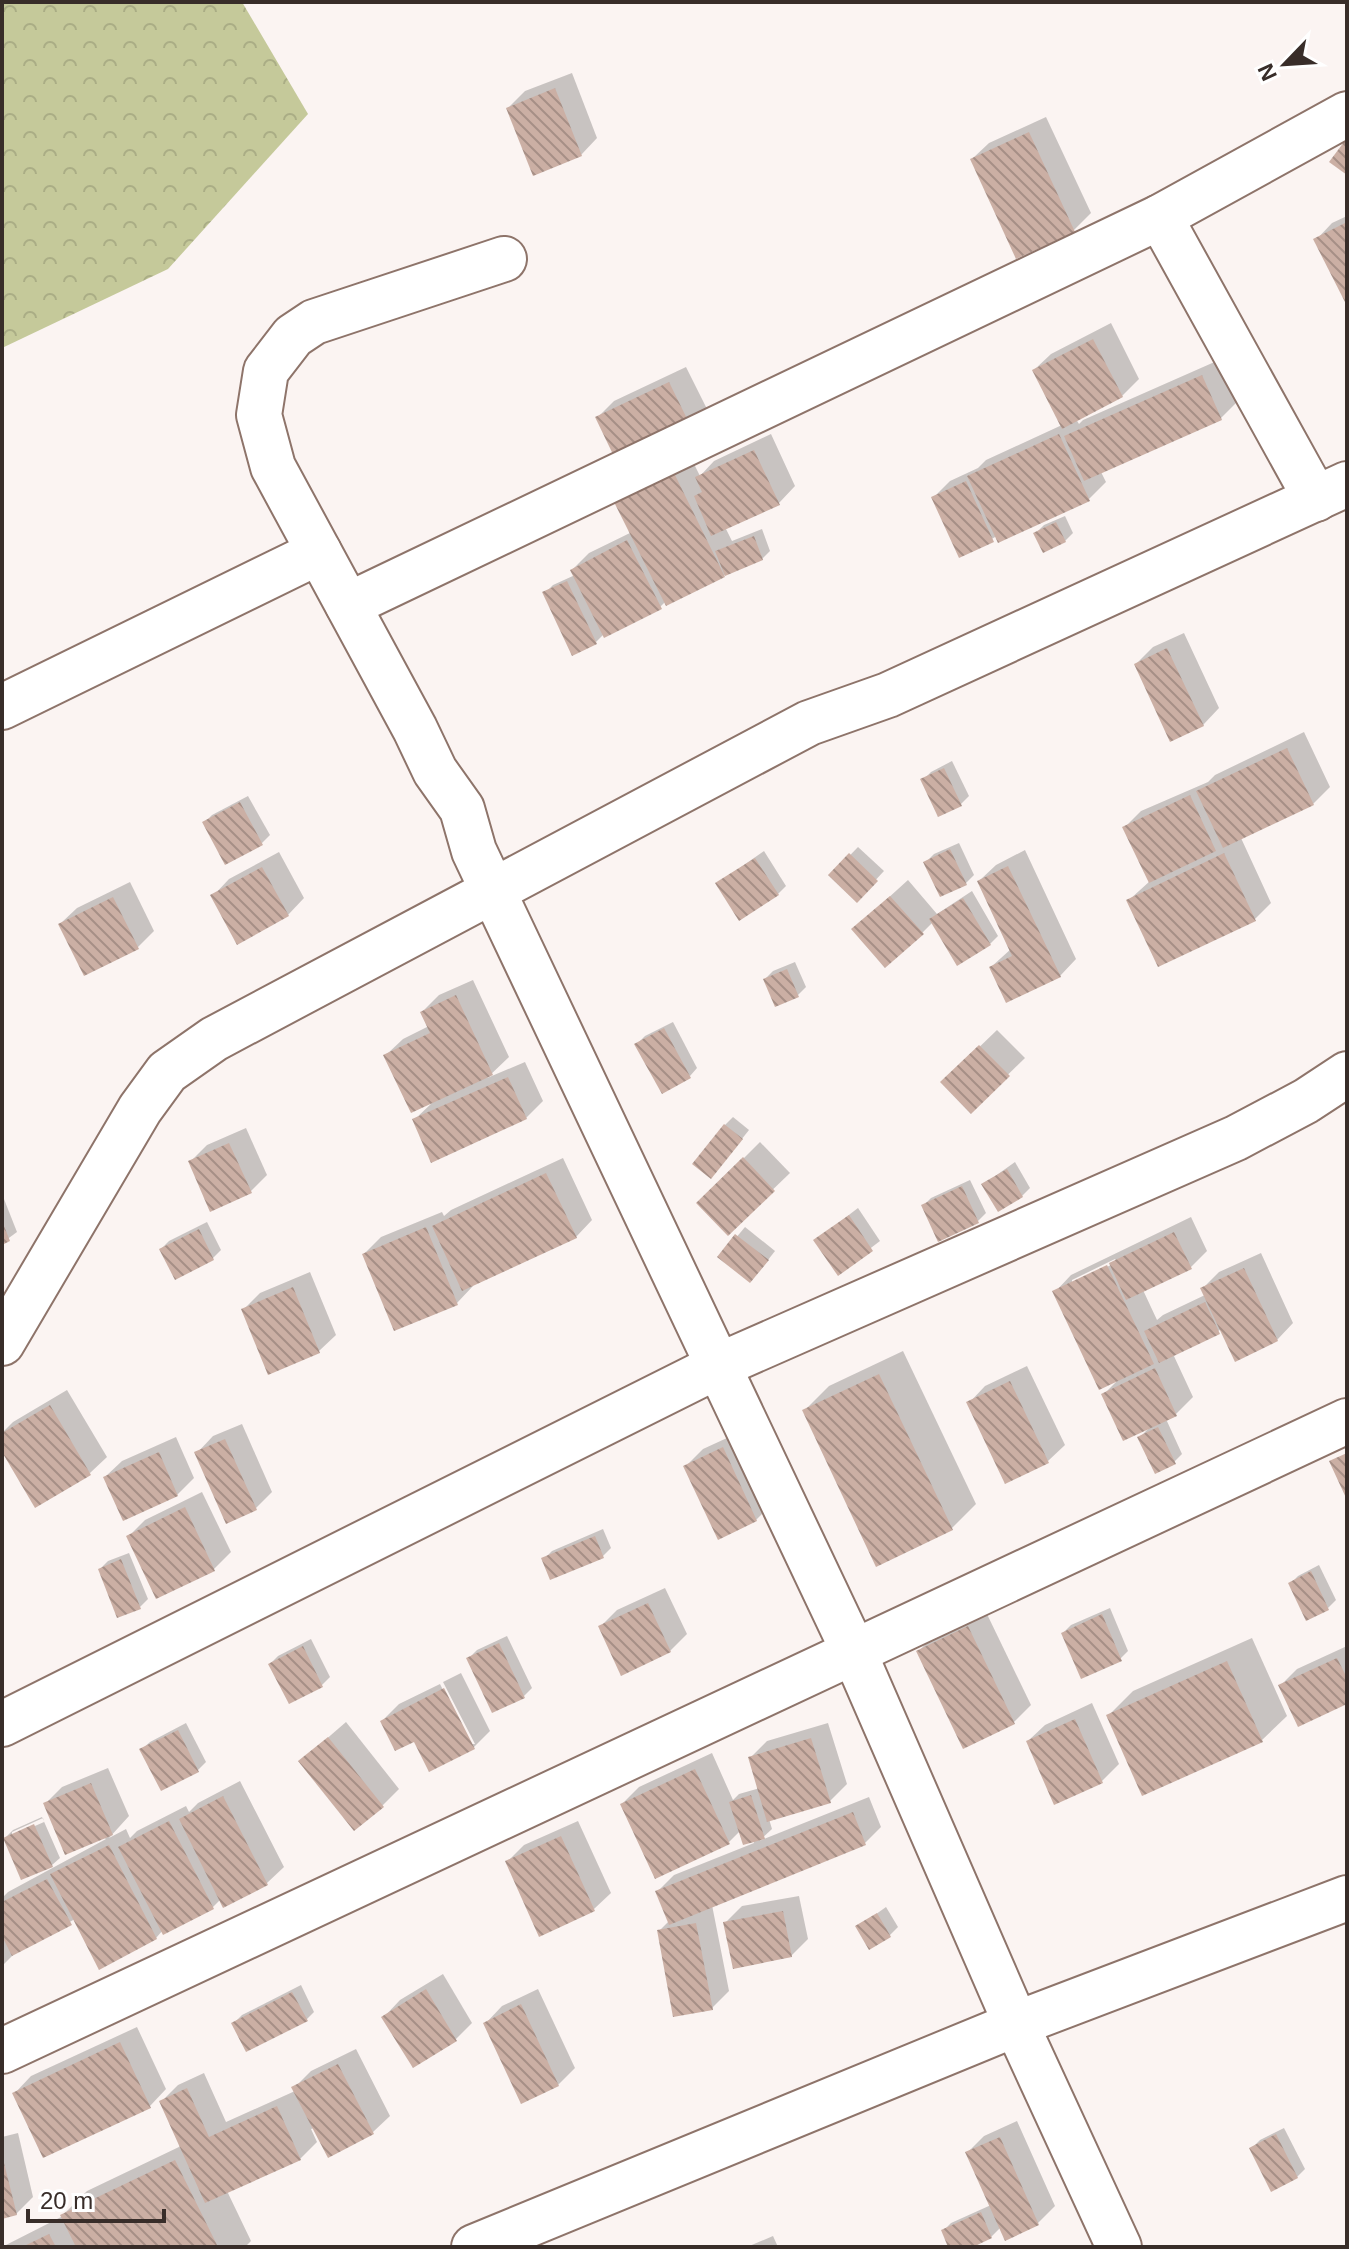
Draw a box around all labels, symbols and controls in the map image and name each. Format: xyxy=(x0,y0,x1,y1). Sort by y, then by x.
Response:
north arrow xyxy=(1245,24,1325,104)
text: N xyxy=(1253,60,1282,85)
scale bar xyxy=(28,2173,164,2223)
text: 20 m xyxy=(40,2187,93,2214)

